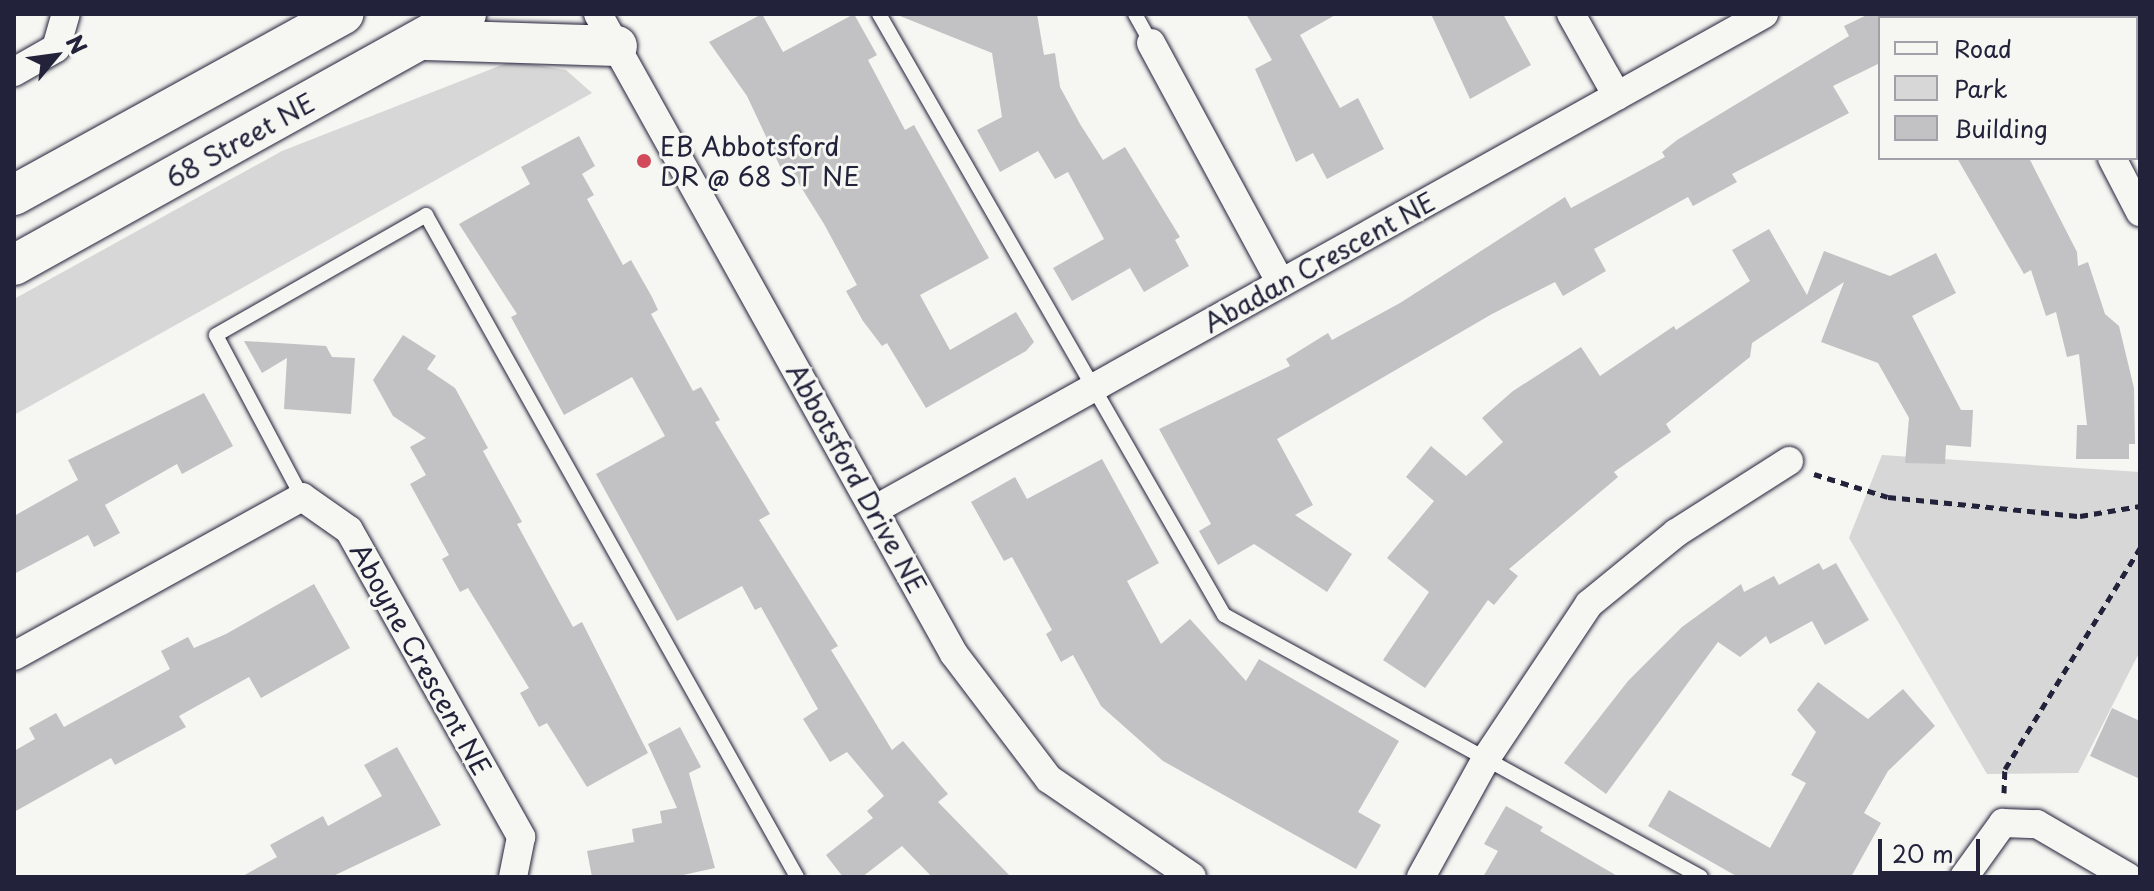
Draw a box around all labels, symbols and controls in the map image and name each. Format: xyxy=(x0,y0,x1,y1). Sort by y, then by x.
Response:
north arrow xyxy=(16,16,96,96)
legend xyxy=(1878,16,2138,160)
text: N xyxy=(59,28,96,60)
text: Road xyxy=(1954,30,2012,66)
text: Park xyxy=(1954,70,2008,106)
street label: 68 Street NE xyxy=(160,86,320,194)
text: Building xyxy=(1954,110,2048,146)
place label: EB Abbotsford DR @ 68 ST NE xyxy=(660,130,860,192)
marker: EB Abbotsford DR @ 68 ST NE xyxy=(635,152,653,170)
street label: Abadan Crescent NE xyxy=(1197,185,1441,339)
street label: Abbotsford Drive NE xyxy=(781,357,933,599)
street label: Aboyne Crescent NE xyxy=(344,538,498,780)
scale bar xyxy=(1882,823,1984,873)
text: 20 m xyxy=(1892,835,1954,871)

